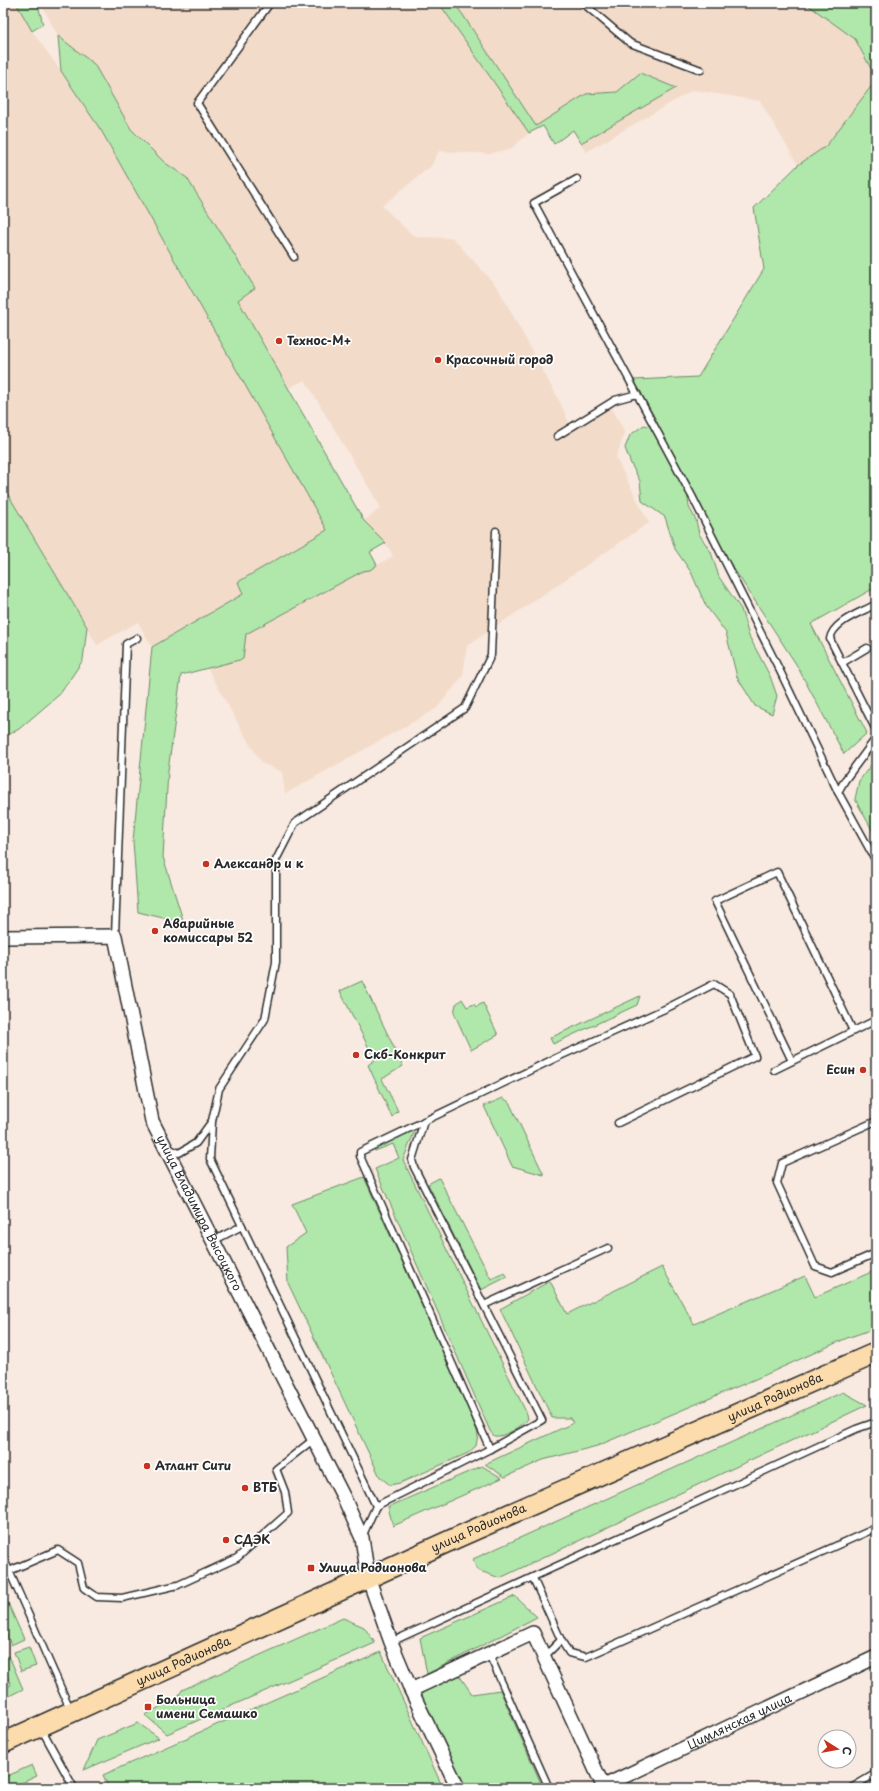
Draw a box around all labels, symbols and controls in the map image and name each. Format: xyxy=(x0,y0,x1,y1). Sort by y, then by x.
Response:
place label: Технос-М+ xyxy=(287,331,351,349)
marker: Технос-М+ xyxy=(274,336,284,346)
place label: Красочный город xyxy=(446,350,553,368)
marker: Красочный город xyxy=(433,355,443,365)
place label: Александр и к xyxy=(214,854,304,872)
marker: Александр и к xyxy=(201,859,211,869)
place label: Аварийные комиссары 52 xyxy=(163,914,254,946)
marker: Аварийные комиссары 52 xyxy=(150,926,160,936)
place label: Скб-Конкрит xyxy=(364,1045,446,1063)
marker: Скб-Конкрит xyxy=(351,1050,361,1060)
place label: Есин xyxy=(826,1060,855,1078)
marker: Есин xyxy=(858,1065,868,1075)
street label: улица Владимира Высоцкого xyxy=(153,1131,247,1294)
street label: улица Родионова xyxy=(724,1367,826,1425)
place label: Атлант Сити xyxy=(155,1456,231,1474)
marker: Атлант Сити xyxy=(142,1461,152,1471)
place label: ВТБ xyxy=(253,1478,277,1496)
marker: ВТБ xyxy=(240,1483,250,1493)
street label: улица Родионова xyxy=(428,1498,529,1556)
place label: СДЭК xyxy=(234,1530,270,1548)
marker: СДЭК xyxy=(221,1535,231,1545)
place label: Улица Родионова xyxy=(318,1558,427,1576)
marker: Улица Родионова xyxy=(306,1563,316,1573)
street label: улица Родионова xyxy=(133,1631,234,1690)
street label: Цимлянская улица xyxy=(684,1688,795,1753)
place label: Больница имени Семашко xyxy=(156,1690,257,1722)
marker: Больница имени Семашко xyxy=(143,1702,153,1712)
north arrow xyxy=(817,1729,857,1769)
text: С xyxy=(838,1745,856,1757)

